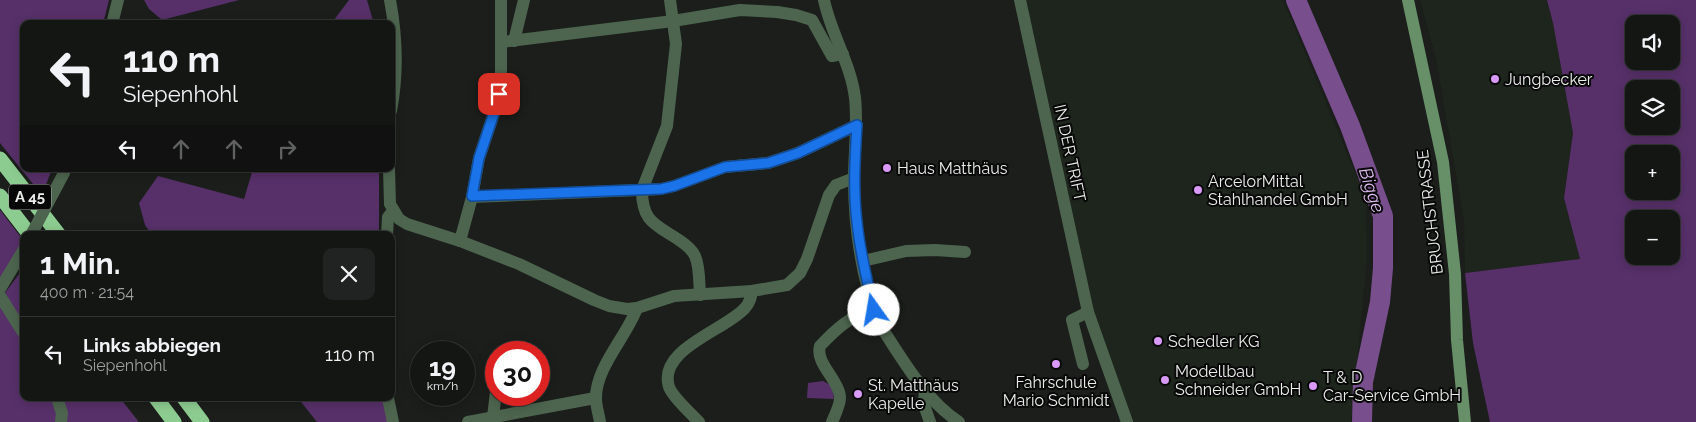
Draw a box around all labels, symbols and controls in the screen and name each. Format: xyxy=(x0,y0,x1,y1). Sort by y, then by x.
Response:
map controls xyxy=(1625,15,1680,265)
button: sound xyxy=(1625,15,1680,70)
text: 110 m xyxy=(123,39,220,80)
icon: left xyxy=(40,40,105,105)
place label: Jungbecker xyxy=(1505,70,1593,89)
pin xyxy=(478,73,520,115)
marker: Jungbecker xyxy=(1489,73,1501,85)
icon: arrive xyxy=(485,80,513,108)
button: layers xyxy=(1625,80,1680,135)
text: Siepenhohl xyxy=(123,81,238,107)
street label: IN DER TRIFT xyxy=(1050,103,1090,204)
icon: left xyxy=(114,135,142,163)
icon: ahead xyxy=(167,135,195,163)
icon: ahead xyxy=(220,135,248,163)
icon: right xyxy=(273,135,301,163)
button: + xyxy=(1625,145,1680,200)
street label: BRUCHSTRASSE xyxy=(1413,148,1447,276)
place label: Haus Matthäus xyxy=(897,159,1008,178)
marker: Haus Matthäus xyxy=(881,162,893,174)
water label: Bigge xyxy=(1355,165,1389,216)
place label: ArcelorMittal Stahlhandel GmbH xyxy=(1208,172,1348,209)
road number: A 45 xyxy=(9,184,51,210)
marker: ArcelorMittal Stahlhandel GmbH xyxy=(1192,184,1204,196)
button: − xyxy=(1625,210,1680,265)
text: 1 Min. xyxy=(40,246,121,281)
button: close xyxy=(323,248,375,300)
text: 400 m · 21:54 xyxy=(40,283,134,302)
position arrow xyxy=(847,283,899,335)
place label: Schedler KG xyxy=(1168,332,1259,351)
text: Links abbiegen xyxy=(83,334,221,356)
marker: Schedler KG xyxy=(1152,335,1164,347)
icon: left xyxy=(40,340,68,368)
speed limit sign: 30 xyxy=(485,341,550,406)
text: 110 m xyxy=(325,343,375,365)
text: 19 xyxy=(429,352,456,382)
text: Siepenhohl xyxy=(83,356,167,375)
marker: Fahrschule Mario Schmidt xyxy=(1050,358,1062,370)
place label: Modellbau Schneider GmbH xyxy=(1175,362,1301,399)
place label: T & D Car-Service GmbH xyxy=(1323,368,1461,405)
place label: Fahrschule Mario Schmidt xyxy=(1003,373,1110,410)
marker: Modellbau Schneider GmbH xyxy=(1159,374,1171,386)
place label: St. Matthäus Kapelle xyxy=(868,376,959,413)
text: km/h xyxy=(427,379,458,393)
marker: T & D Car-Service GmbH xyxy=(1307,380,1319,392)
marker: St. Matthäus Kapelle xyxy=(852,388,864,400)

